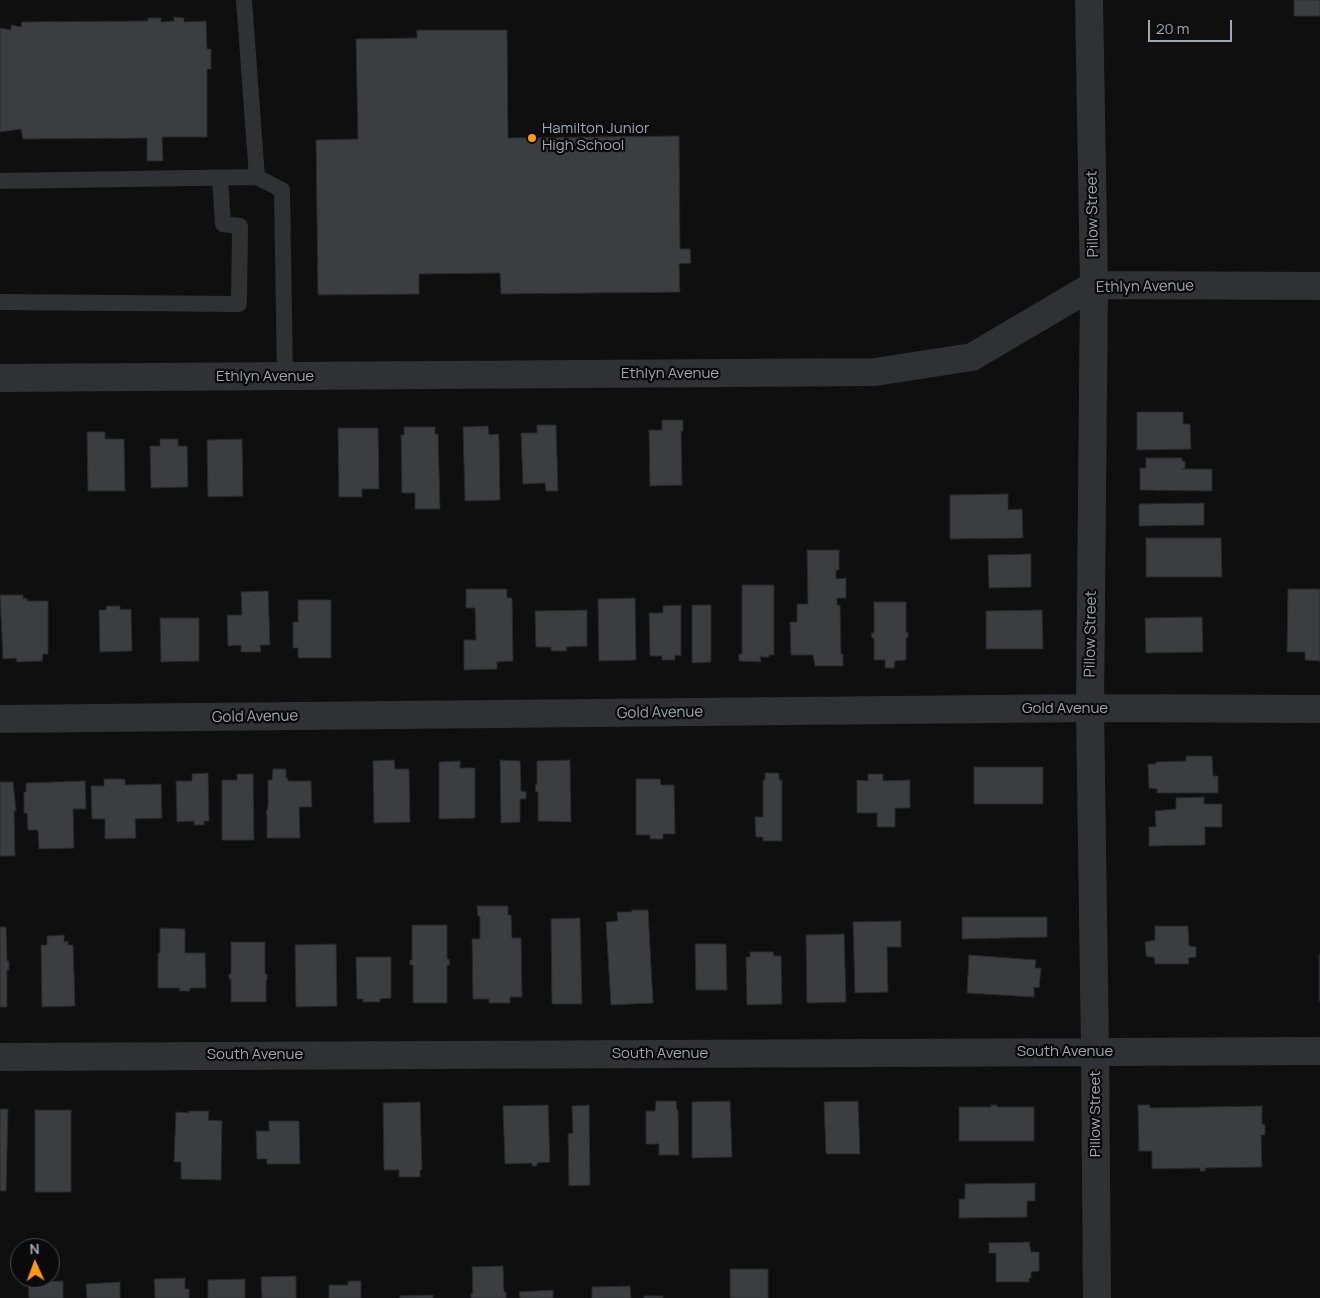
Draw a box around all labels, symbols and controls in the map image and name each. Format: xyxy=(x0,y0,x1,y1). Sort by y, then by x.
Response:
scale bar xyxy=(1150,10,1234,42)
text: 20 m xyxy=(1156,18,1189,39)
place label: Hamilton Junior High School xyxy=(542,120,649,155)
marker: Hamilton Junior High School xyxy=(526,132,538,144)
street label: Pillow Street xyxy=(1083,170,1103,258)
street label: Ethlyn Avenue xyxy=(1096,277,1194,297)
street label: Ethlyn Avenue xyxy=(621,365,719,383)
street label: Ethlyn Avenue xyxy=(216,368,314,386)
street label: Pillow Street xyxy=(1081,590,1101,678)
street label: Gold Avenue xyxy=(1022,700,1108,718)
street label: Gold Avenue xyxy=(617,703,703,723)
street label: Gold Avenue xyxy=(212,707,298,727)
street label: South Avenue xyxy=(1017,1043,1113,1061)
street label: South Avenue xyxy=(612,1045,708,1063)
street label: South Avenue xyxy=(207,1046,303,1064)
street label: Pillow Street xyxy=(1087,1071,1105,1157)
north arrow xyxy=(10,1238,60,1288)
text: N xyxy=(29,1239,40,1258)

